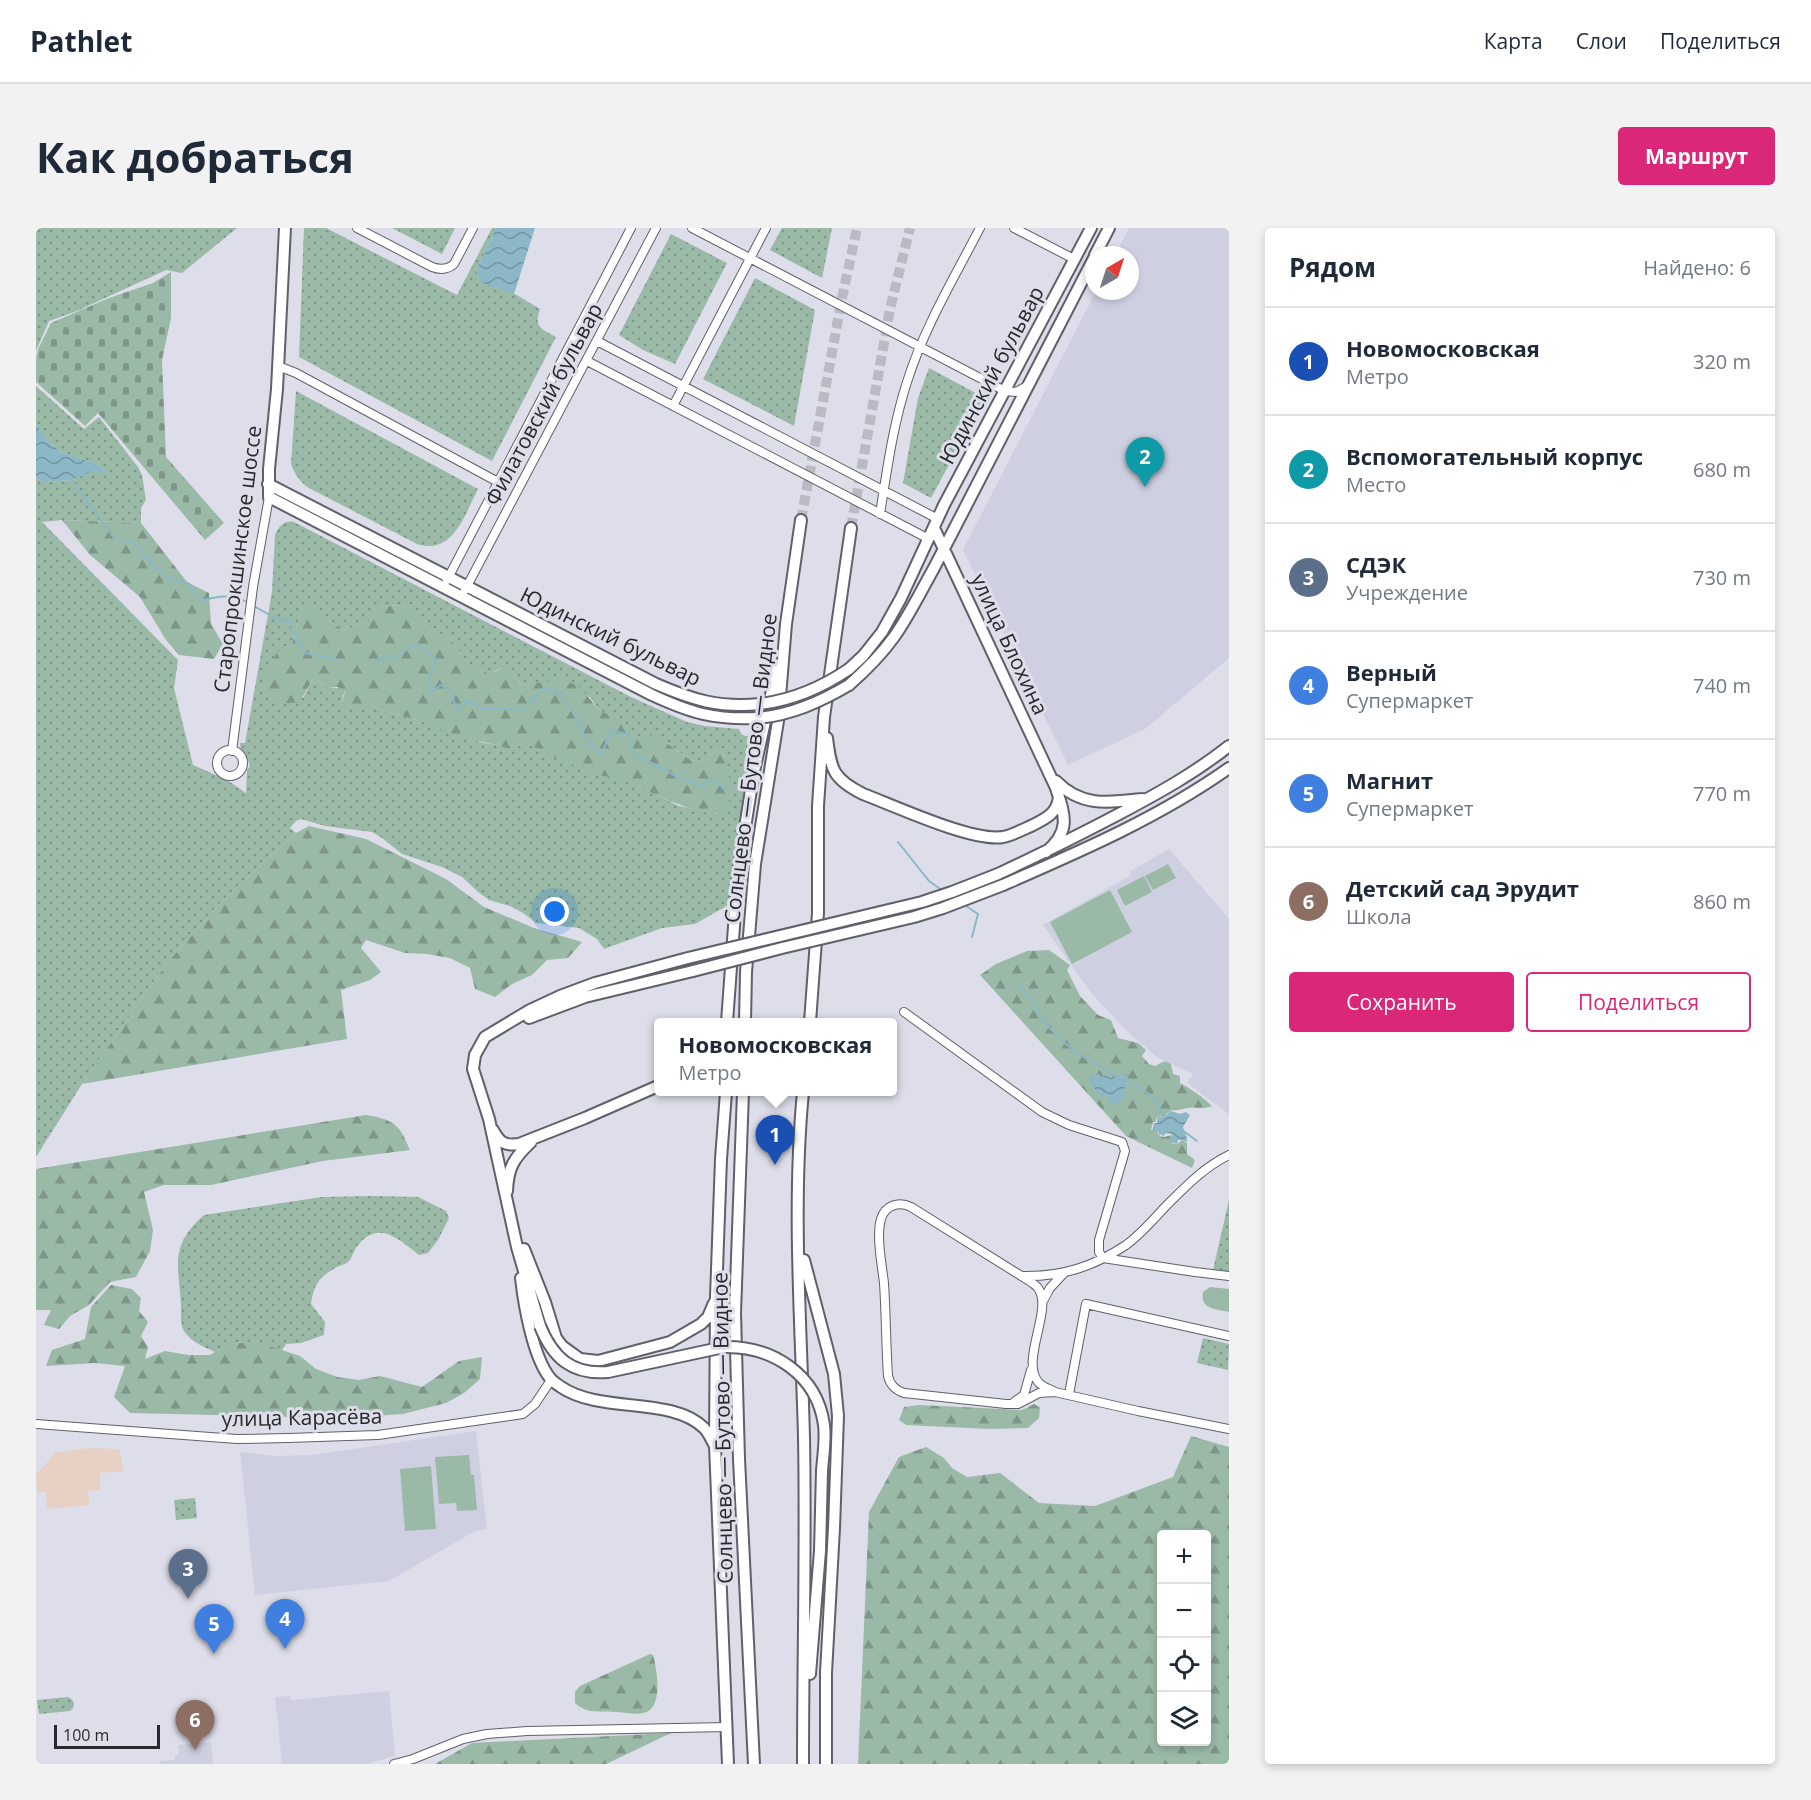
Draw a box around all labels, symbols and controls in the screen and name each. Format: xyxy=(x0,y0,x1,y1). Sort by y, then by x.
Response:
text: Pathlet xyxy=(30,22,132,60)
text: Карта xyxy=(1484,27,1543,55)
text: Слои xyxy=(1576,27,1627,55)
text: Поделиться xyxy=(1660,27,1781,55)
button: Маршрут xyxy=(1618,127,1775,185)
text: Как добраться xyxy=(36,128,354,185)
north arrow xyxy=(1085,246,1139,300)
text: Рядом xyxy=(1289,249,1376,285)
text: Найдено: 6 xyxy=(1643,254,1751,281)
street label: Юдинский бульвар xyxy=(932,281,1050,469)
street label: Филатовский бульвар xyxy=(478,298,608,510)
text: Новомосковская xyxy=(1346,333,1540,363)
text: 1 xyxy=(1303,348,1314,375)
text: 320 m xyxy=(1693,348,1751,375)
text: Метро xyxy=(1346,363,1409,390)
street label: Старопрокшинское шоссе xyxy=(207,424,267,694)
pin: 2 xyxy=(1126,438,1164,487)
text: Вспомогательный корпус xyxy=(1346,441,1643,471)
text: 2 xyxy=(1303,456,1314,483)
text: 680 m xyxy=(1693,456,1751,483)
text: Место xyxy=(1346,471,1406,498)
text: СДЭК xyxy=(1346,549,1406,579)
text: 3 xyxy=(1303,564,1314,591)
text: 730 m xyxy=(1693,564,1751,591)
street label: улица Блохина xyxy=(965,569,1055,719)
text: Учреждение xyxy=(1346,579,1468,606)
street label: Юдинский бульвар xyxy=(516,580,706,692)
street label: Солнцево — Бутово — Видное xyxy=(717,612,783,924)
text: Верный xyxy=(1346,657,1437,687)
text: 4 xyxy=(1303,672,1314,699)
text: 740 m xyxy=(1693,672,1751,699)
text: Супермаркет xyxy=(1346,687,1473,714)
text: Магнит xyxy=(1346,765,1433,795)
text: 5 xyxy=(1303,780,1314,807)
text: 770 m xyxy=(1693,780,1751,807)
text: Супермаркет xyxy=(1346,795,1473,822)
text: Детский сад Эрудит xyxy=(1346,873,1579,903)
text: 6 xyxy=(1303,888,1314,915)
text: 860 m xyxy=(1693,888,1751,915)
your location xyxy=(540,897,569,926)
text: Школа xyxy=(1346,903,1412,930)
button: Сохранить xyxy=(1289,972,1514,1032)
button: Поделиться xyxy=(1526,972,1751,1032)
popup xyxy=(654,1018,897,1096)
text: Новомосковская xyxy=(679,1029,872,1059)
text: Метро xyxy=(679,1059,742,1086)
pin: 1 xyxy=(756,1116,794,1165)
street label: Солнцево — Бутово — Видное xyxy=(705,1272,739,1584)
street label: улица Карасёва xyxy=(221,1402,383,1432)
map controls xyxy=(1157,1530,1211,1746)
button: + xyxy=(1157,1530,1211,1584)
pin: 3 xyxy=(168,1550,208,1599)
button: − xyxy=(1157,1584,1211,1638)
pin: 4 xyxy=(266,1600,304,1649)
pin: 5 xyxy=(194,1604,234,1654)
button: locate xyxy=(1157,1638,1211,1692)
button: layers xyxy=(1157,1692,1211,1746)
pin: 6 xyxy=(176,1700,214,1750)
scale bar xyxy=(54,1722,160,1750)
text: 100 m xyxy=(63,1724,109,1746)

